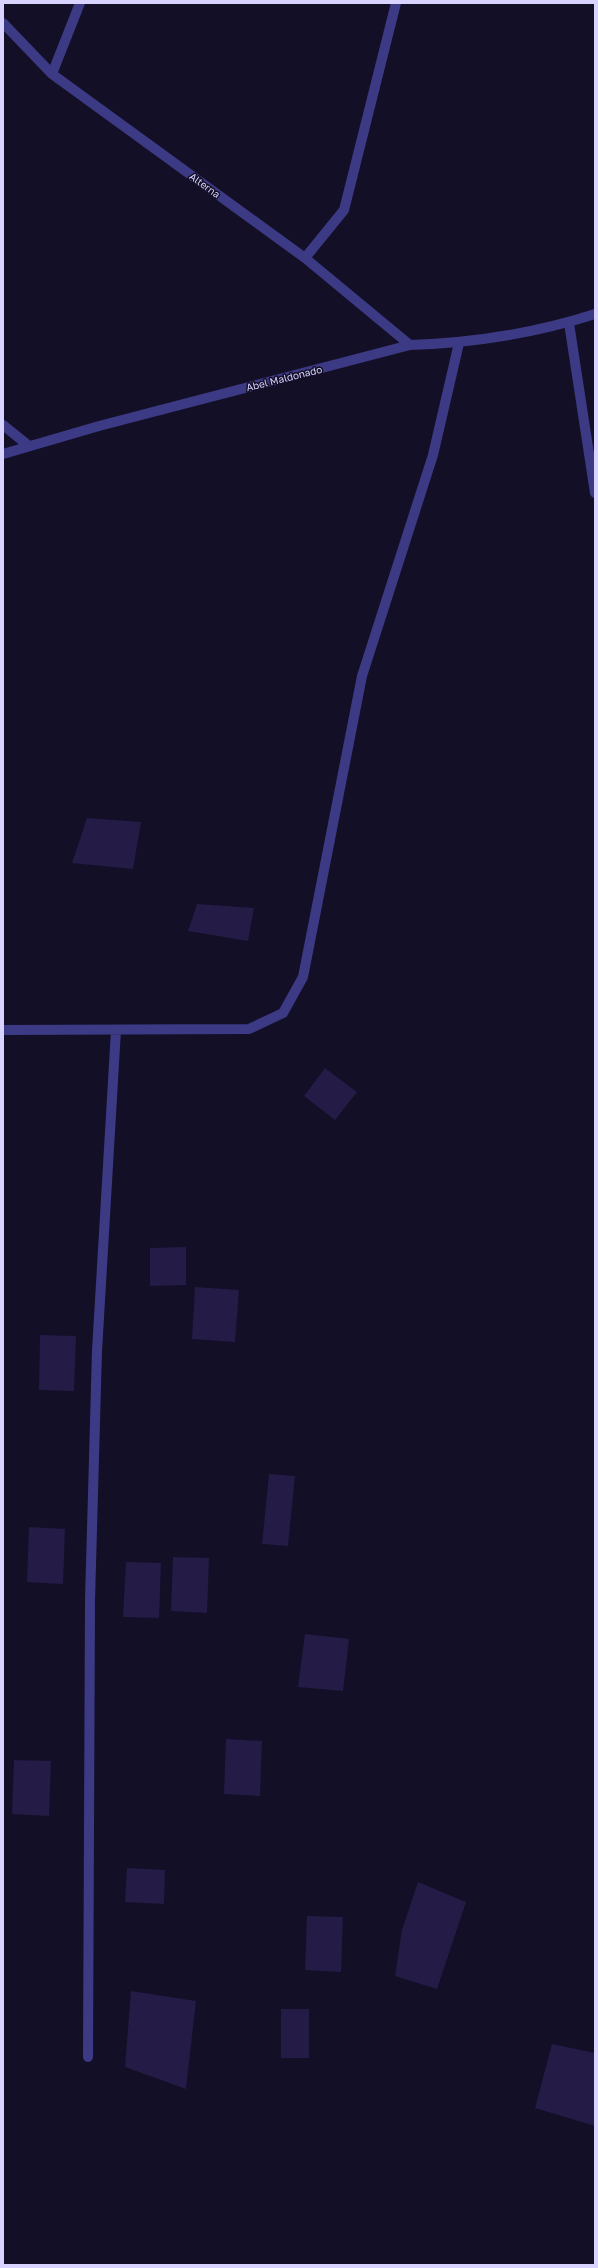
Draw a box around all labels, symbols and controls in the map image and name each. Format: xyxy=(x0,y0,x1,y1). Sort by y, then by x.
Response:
street label: Alterna xyxy=(187,170,223,200)
street label: Abel Maldonado xyxy=(245,363,323,393)

